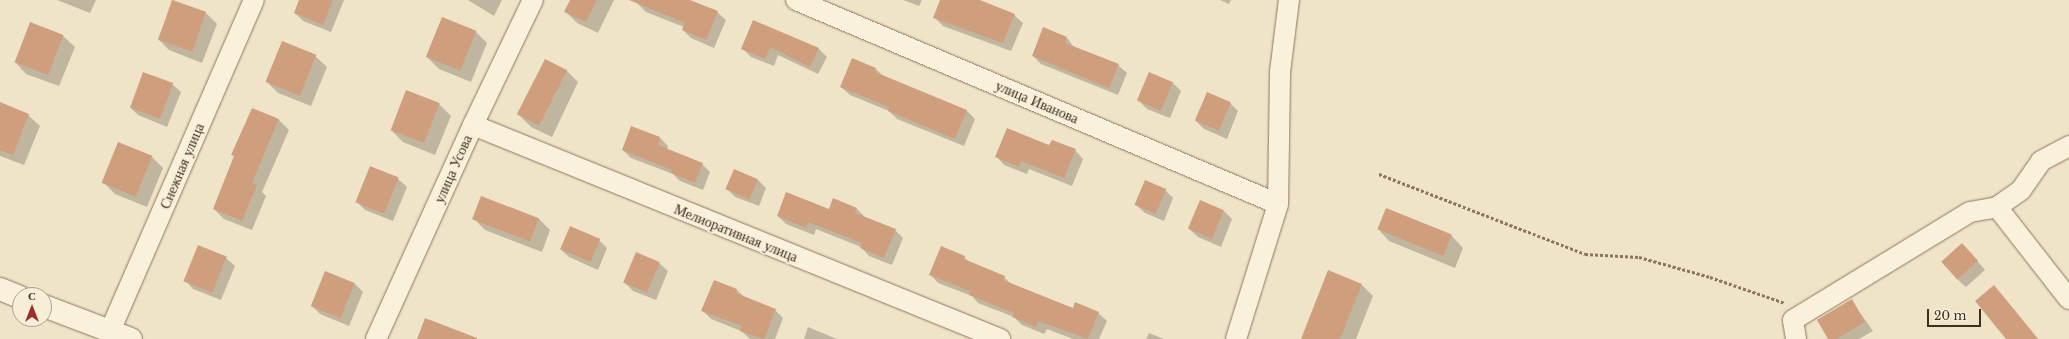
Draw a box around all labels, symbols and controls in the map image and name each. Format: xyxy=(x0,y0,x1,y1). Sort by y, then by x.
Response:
street label: улица Иванова xyxy=(993,77,1081,127)
street label: Снежная улица xyxy=(156,121,208,211)
street label: улица Усова xyxy=(431,132,475,206)
street label: Мелиоративная улица xyxy=(672,201,800,265)
north arrow xyxy=(12,287,52,327)
text: С xyxy=(28,289,36,303)
scale bar xyxy=(1929,301,1983,327)
text: 20 m xyxy=(1934,308,1966,323)

